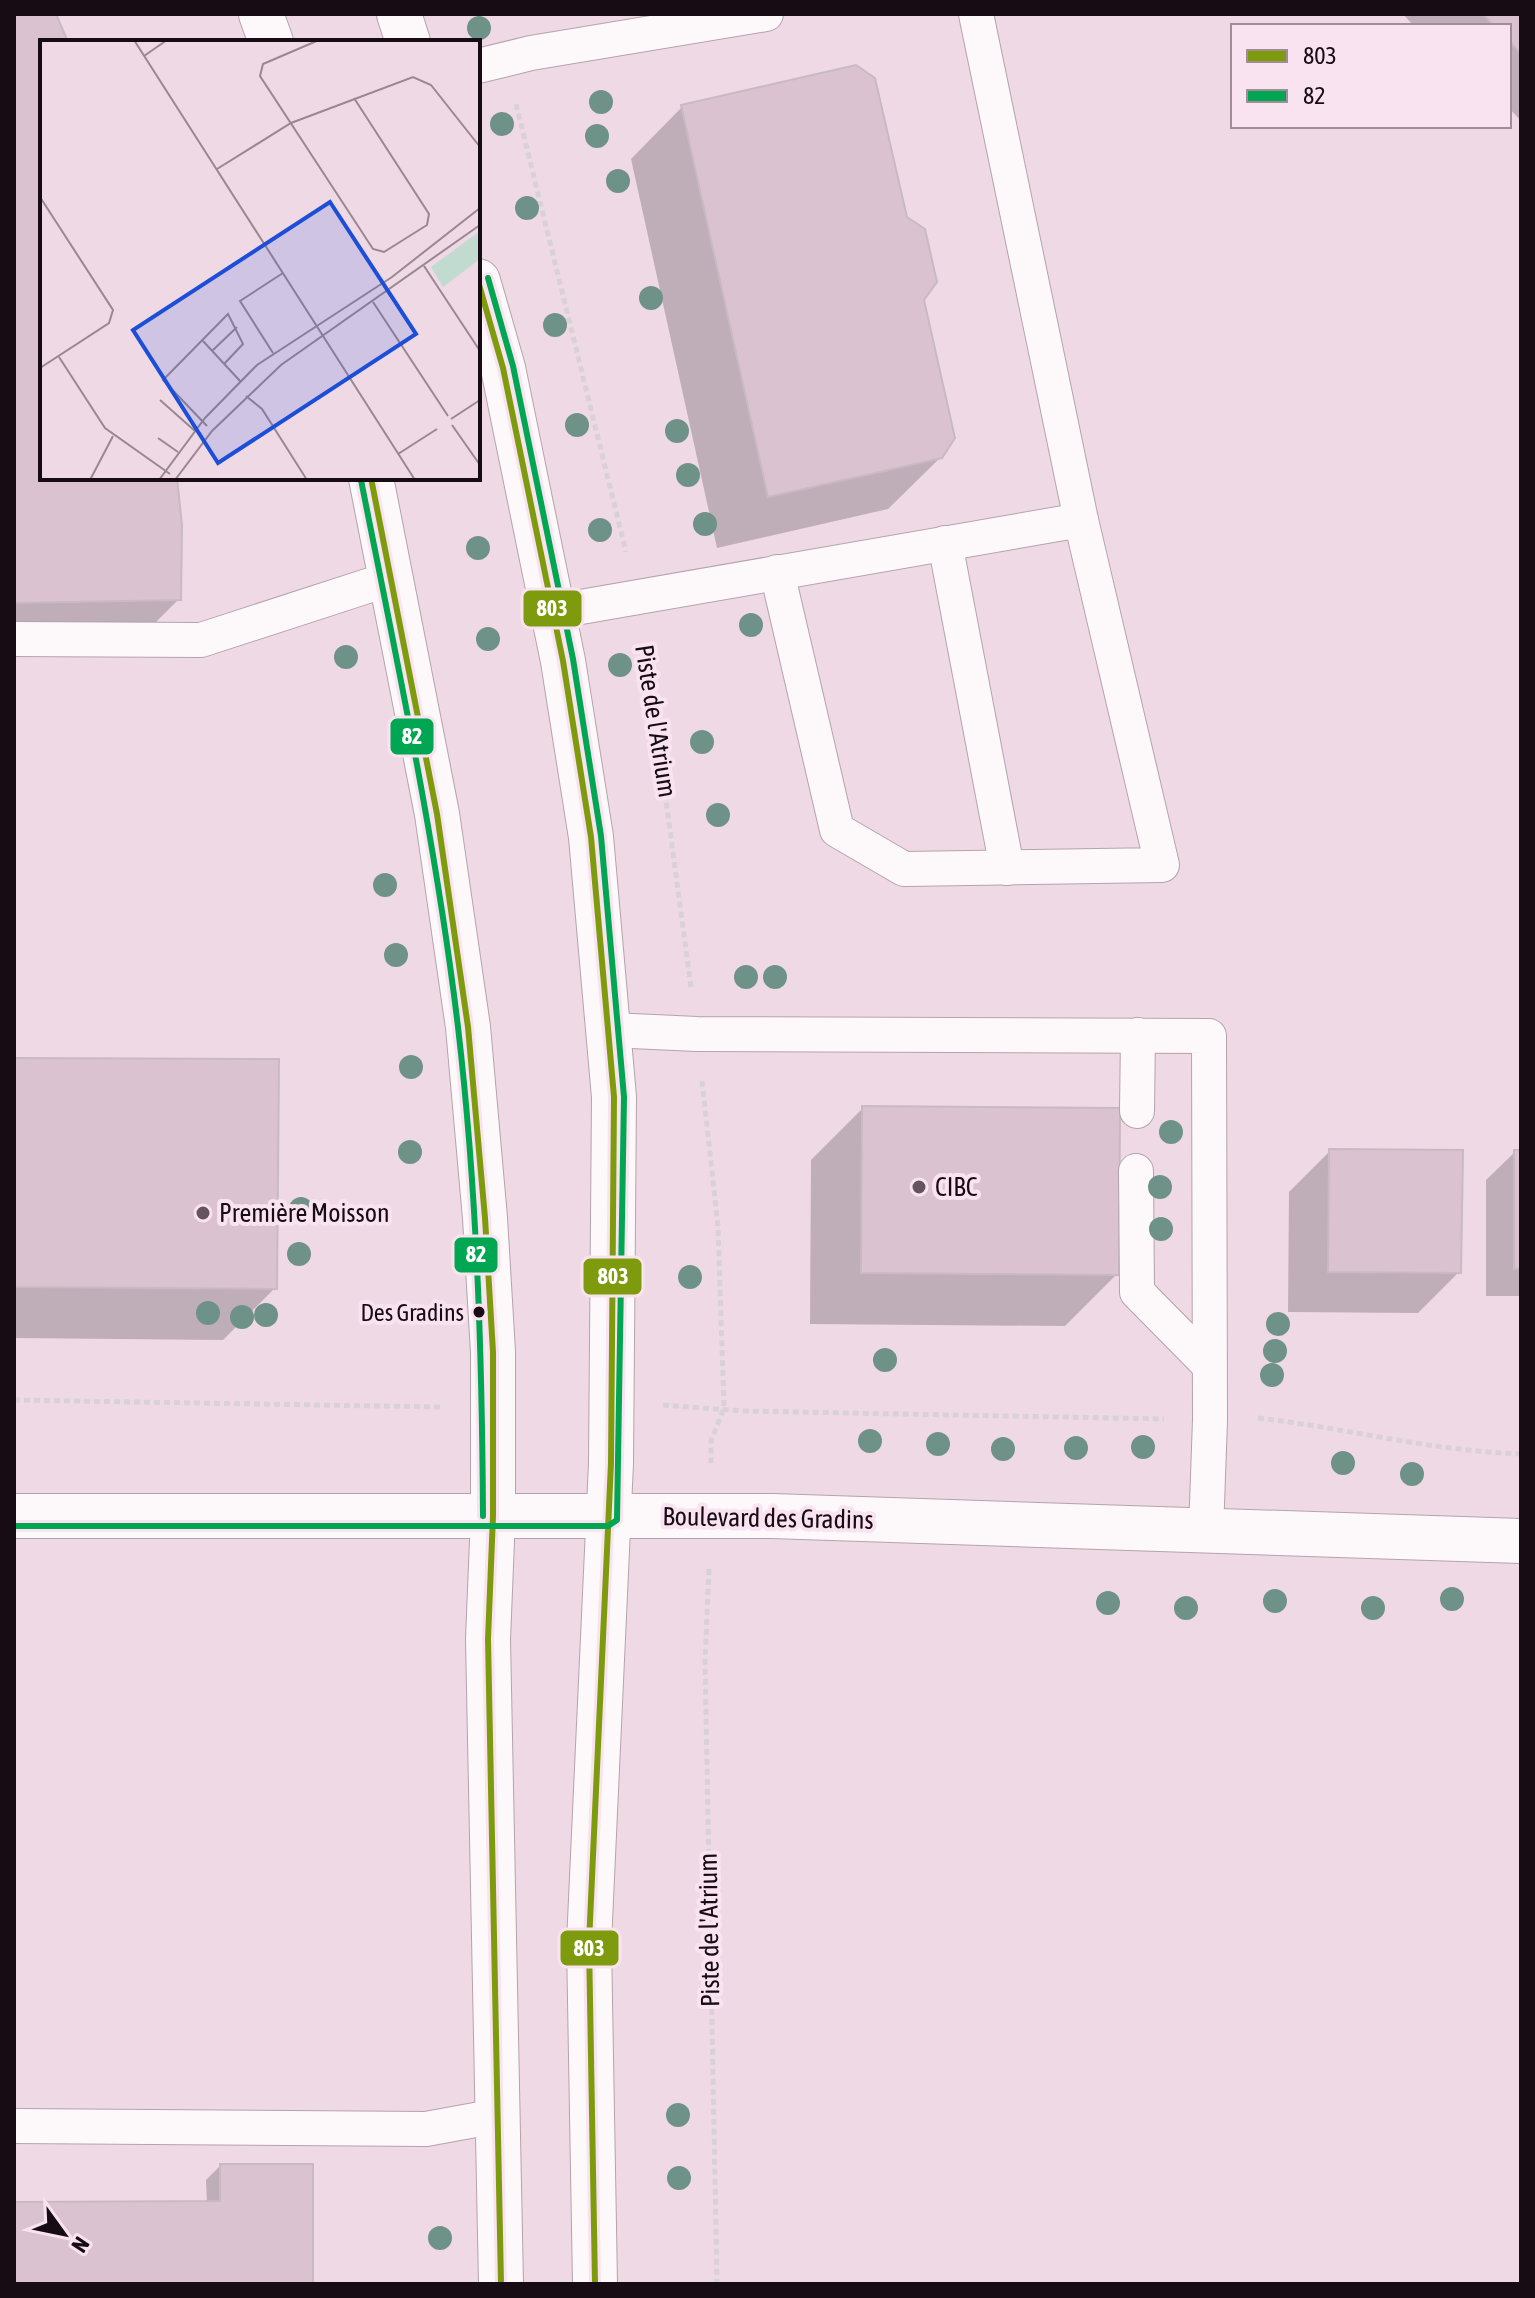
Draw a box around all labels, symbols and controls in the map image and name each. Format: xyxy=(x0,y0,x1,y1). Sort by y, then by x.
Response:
legend xyxy=(1231,24,1511,128)
inset map xyxy=(40,40,480,480)
text: 803 xyxy=(1303,42,1337,69)
text: 82 xyxy=(1303,82,1326,109)
line badge: 803 xyxy=(522,589,583,628)
text: 803 xyxy=(536,595,568,621)
street label: Piste de l'Atrium xyxy=(629,643,683,799)
line badge: 82 xyxy=(389,717,435,756)
text: 82 xyxy=(402,723,422,749)
place label: CIBC xyxy=(935,1172,978,1202)
marker: CIBC xyxy=(910,1178,928,1196)
place label: Première Moisson xyxy=(219,1198,390,1228)
marker: Première Moisson xyxy=(194,1204,212,1222)
line badge: 82 xyxy=(453,1236,499,1274)
text: 82 xyxy=(466,1241,486,1267)
line badge: 803 xyxy=(582,1257,643,1296)
text: 803 xyxy=(597,1263,629,1289)
place label: Des Gradins xyxy=(360,1299,464,1326)
marker: Des Gradins xyxy=(471,1304,487,1320)
street label: Boulevard des Gradins xyxy=(662,1501,874,1535)
street label: Piste de l'Atrium xyxy=(693,1853,725,2007)
line badge: 803 xyxy=(559,1929,620,1967)
text: 803 xyxy=(573,1935,605,1961)
north arrow xyxy=(24,2194,104,2274)
text: N xyxy=(66,2232,95,2257)

